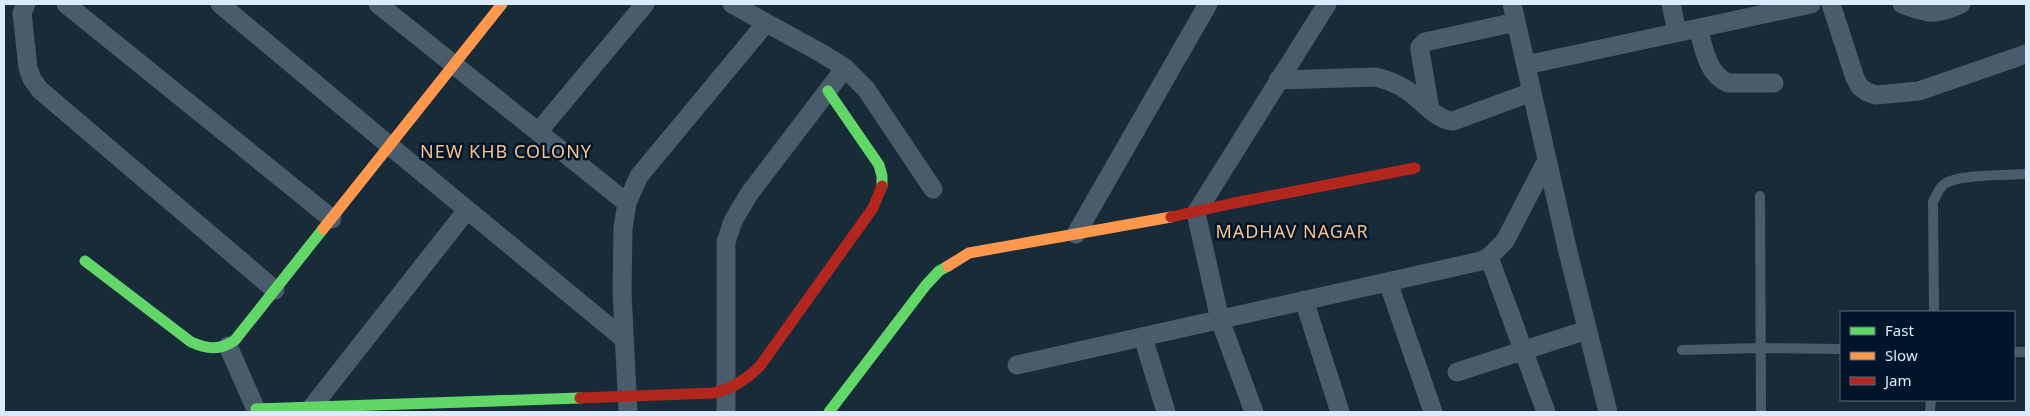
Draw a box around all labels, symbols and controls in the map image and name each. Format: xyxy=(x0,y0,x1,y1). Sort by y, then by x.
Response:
district label: NEW KHB COLONY xyxy=(420,139,592,163)
district label: MADHAV NAGAR xyxy=(1215,219,1369,243)
legend xyxy=(1840,311,2015,401)
text: Fast xyxy=(1885,320,1914,340)
text: Slow xyxy=(1885,345,1918,365)
text: Jam xyxy=(1883,370,1912,390)

